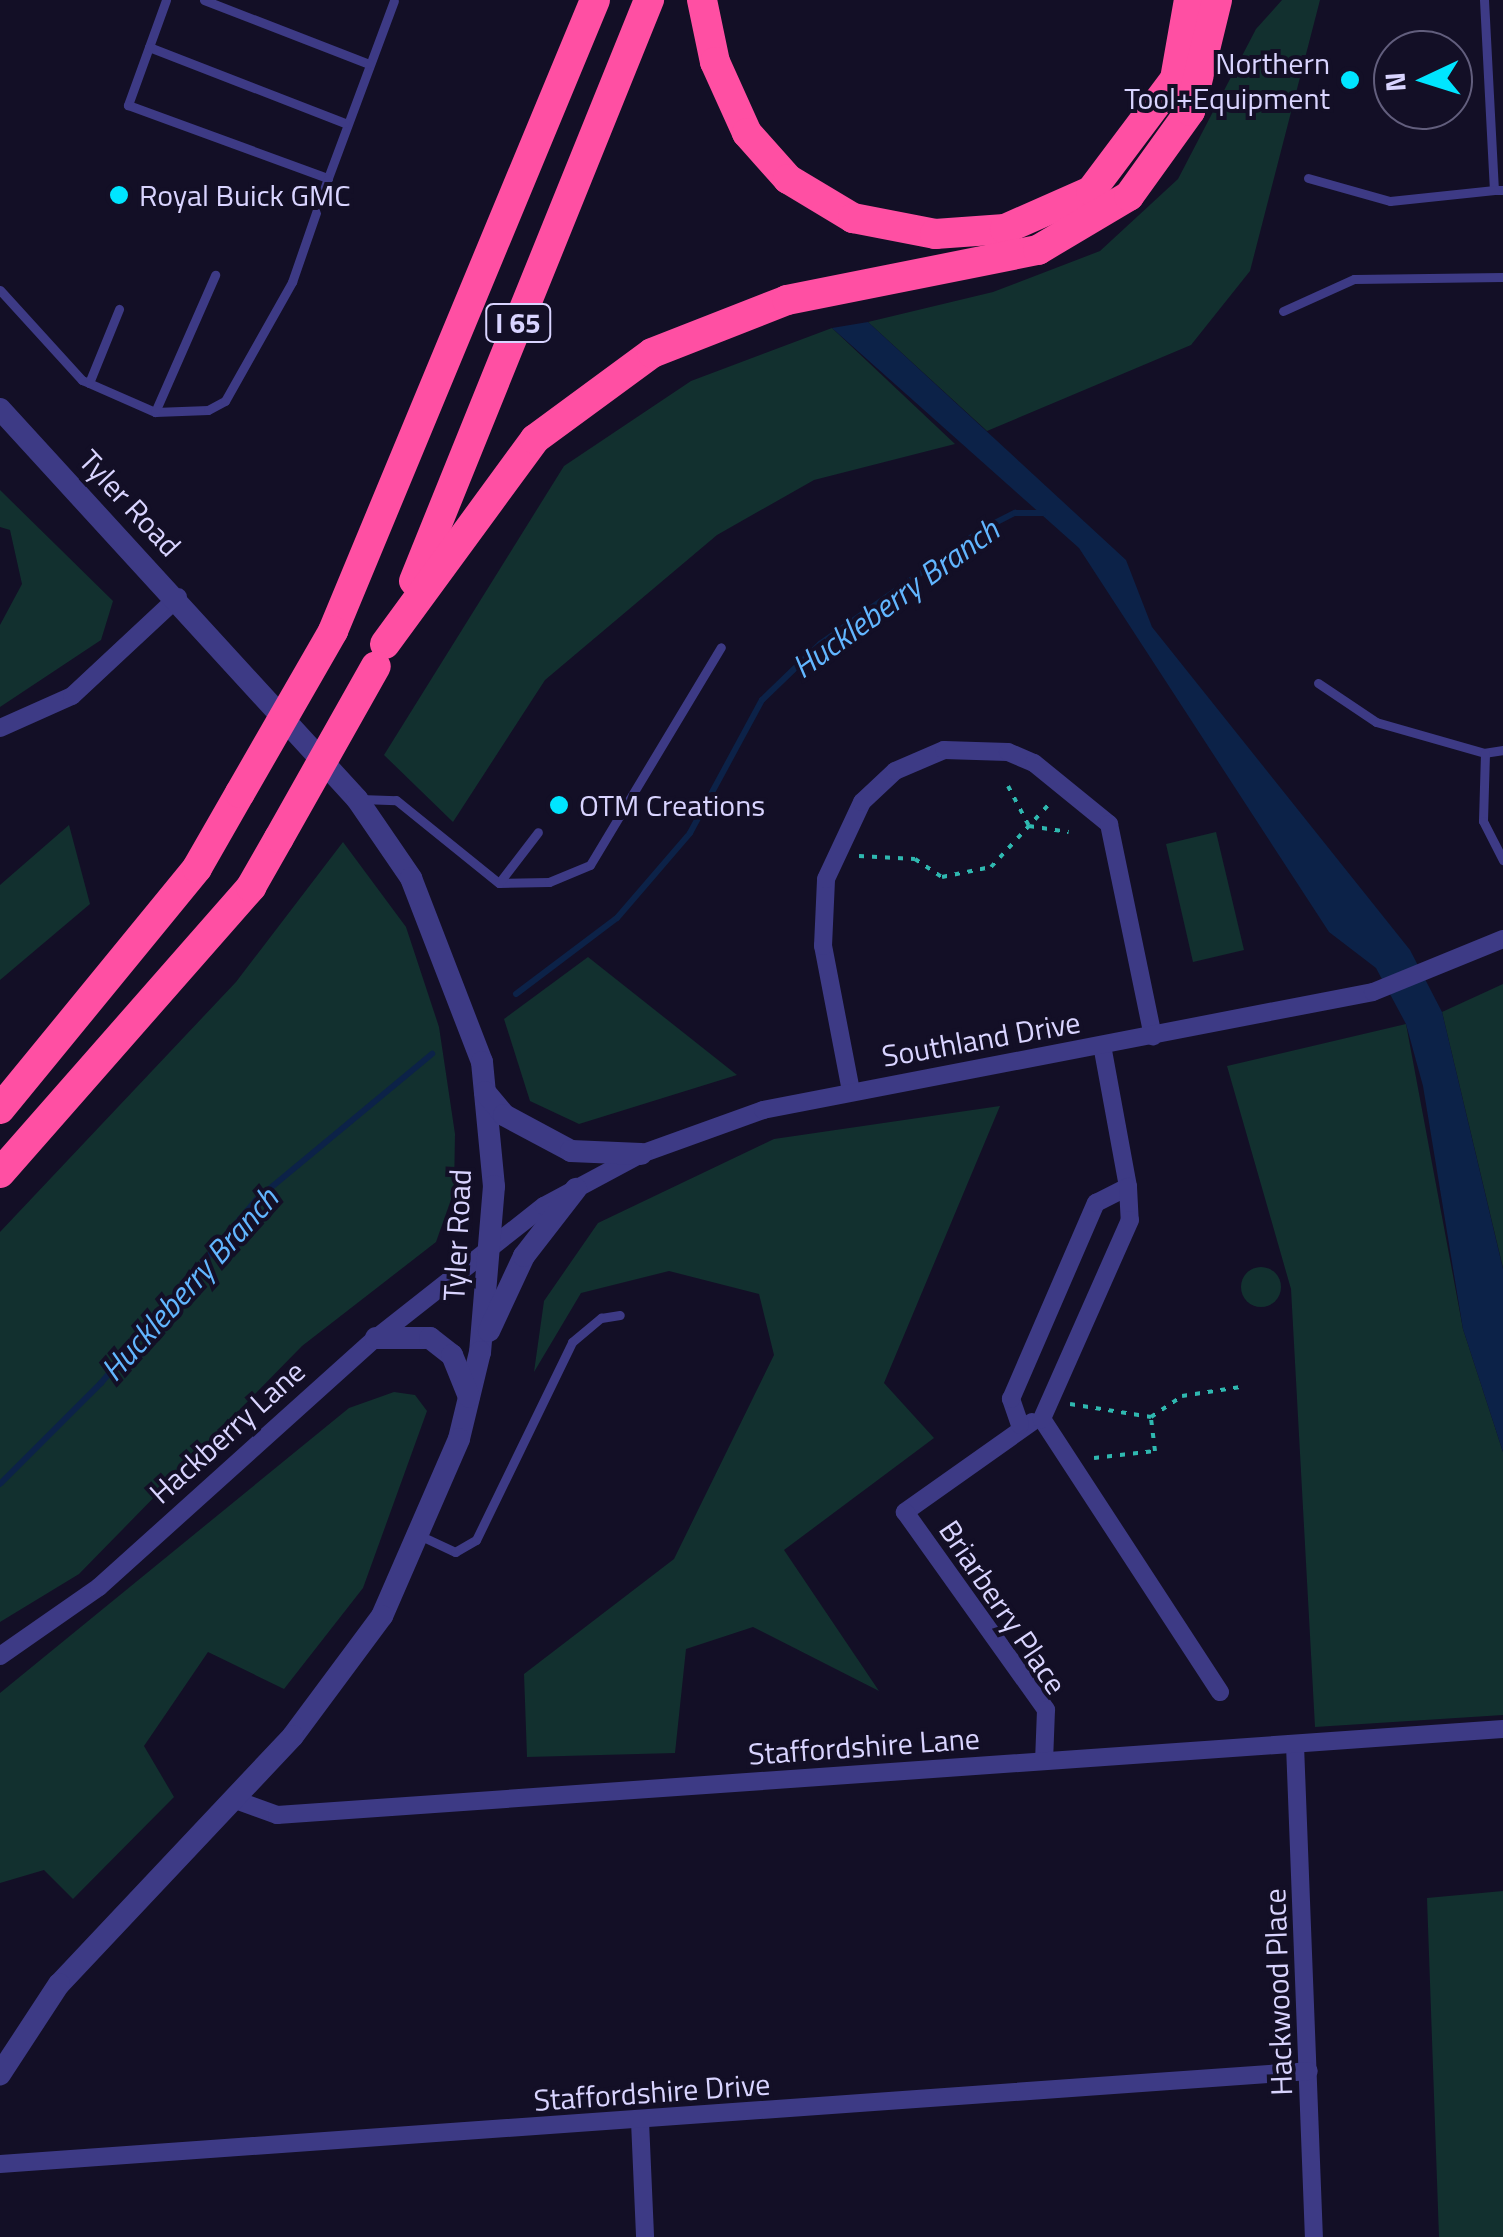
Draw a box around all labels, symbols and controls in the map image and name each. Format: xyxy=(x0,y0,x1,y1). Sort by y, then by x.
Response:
north arrow xyxy=(1373,30,1473,130)
place label: Northern Tool+Equipment xyxy=(1124,45,1330,116)
marker: Northern Tool+Equipment xyxy=(1339,69,1361,91)
text: N xyxy=(1372,71,1417,93)
place label: Royal Buick GMC xyxy=(139,177,351,213)
marker: Royal Buick GMC xyxy=(108,184,130,206)
road number: I 65 xyxy=(483,300,553,346)
street label: Tyler Road xyxy=(72,442,188,564)
water label: Huckleberry Branch xyxy=(784,510,1006,686)
place label: OTM Creations xyxy=(579,787,765,823)
marker: OTM Creations xyxy=(548,794,570,816)
street label: Southland Drive xyxy=(879,1004,1083,1074)
street label: Tyler Road xyxy=(436,1168,478,1302)
water label: Huckleberry Branch xyxy=(92,1180,286,1388)
street label: Hackberry Lane xyxy=(142,1353,312,1511)
street label: Briarberry Place xyxy=(932,1513,1074,1701)
street label: Staffordshire Lane xyxy=(747,1720,981,1772)
street label: Hackwood Place xyxy=(1256,1888,1300,2096)
street label: Staffordshire Drive xyxy=(533,2066,771,2118)

